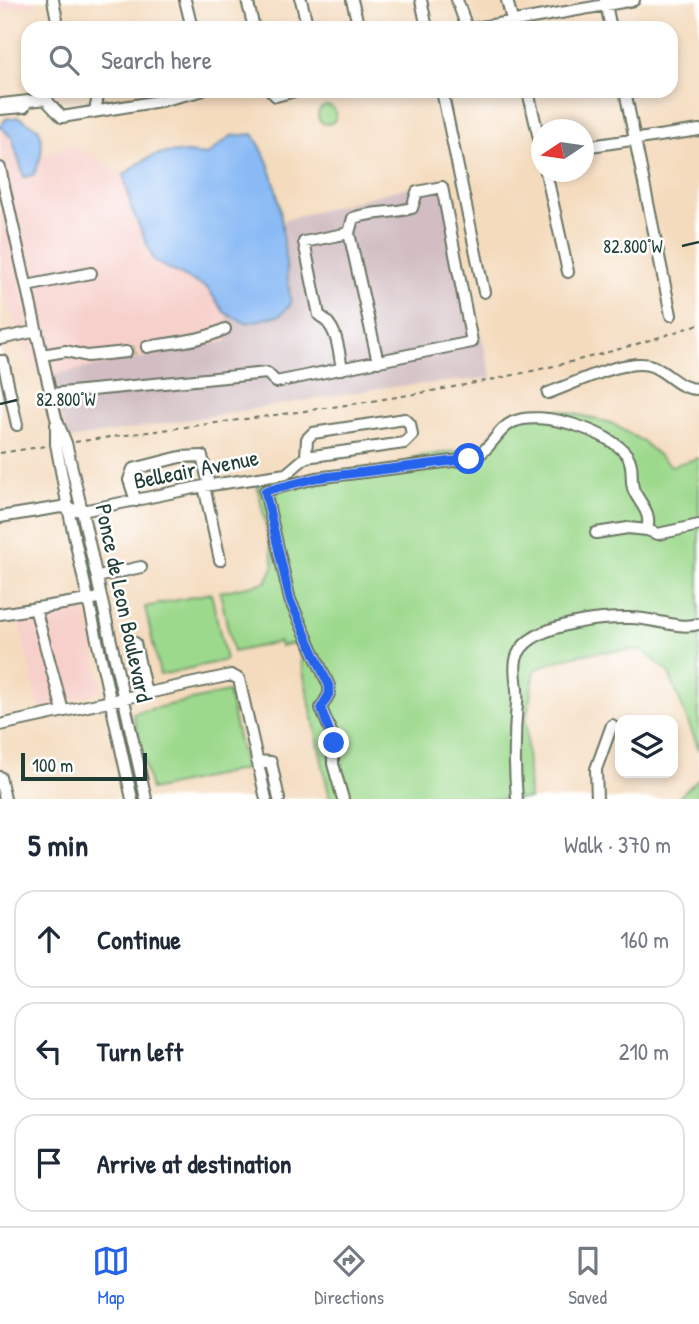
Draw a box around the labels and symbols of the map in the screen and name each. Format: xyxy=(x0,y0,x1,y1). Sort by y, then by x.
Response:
north arrow xyxy=(531,119,594,182)
text: 82.800°W xyxy=(603,234,663,259)
text: 82.800°W xyxy=(36,387,96,412)
street label: Belleair Avenue xyxy=(131,441,261,496)
route start xyxy=(453,443,484,474)
street label: Ponce de Leon Boulevard xyxy=(88,501,161,705)
route end xyxy=(318,727,349,758)
scale bar xyxy=(21,750,147,782)

